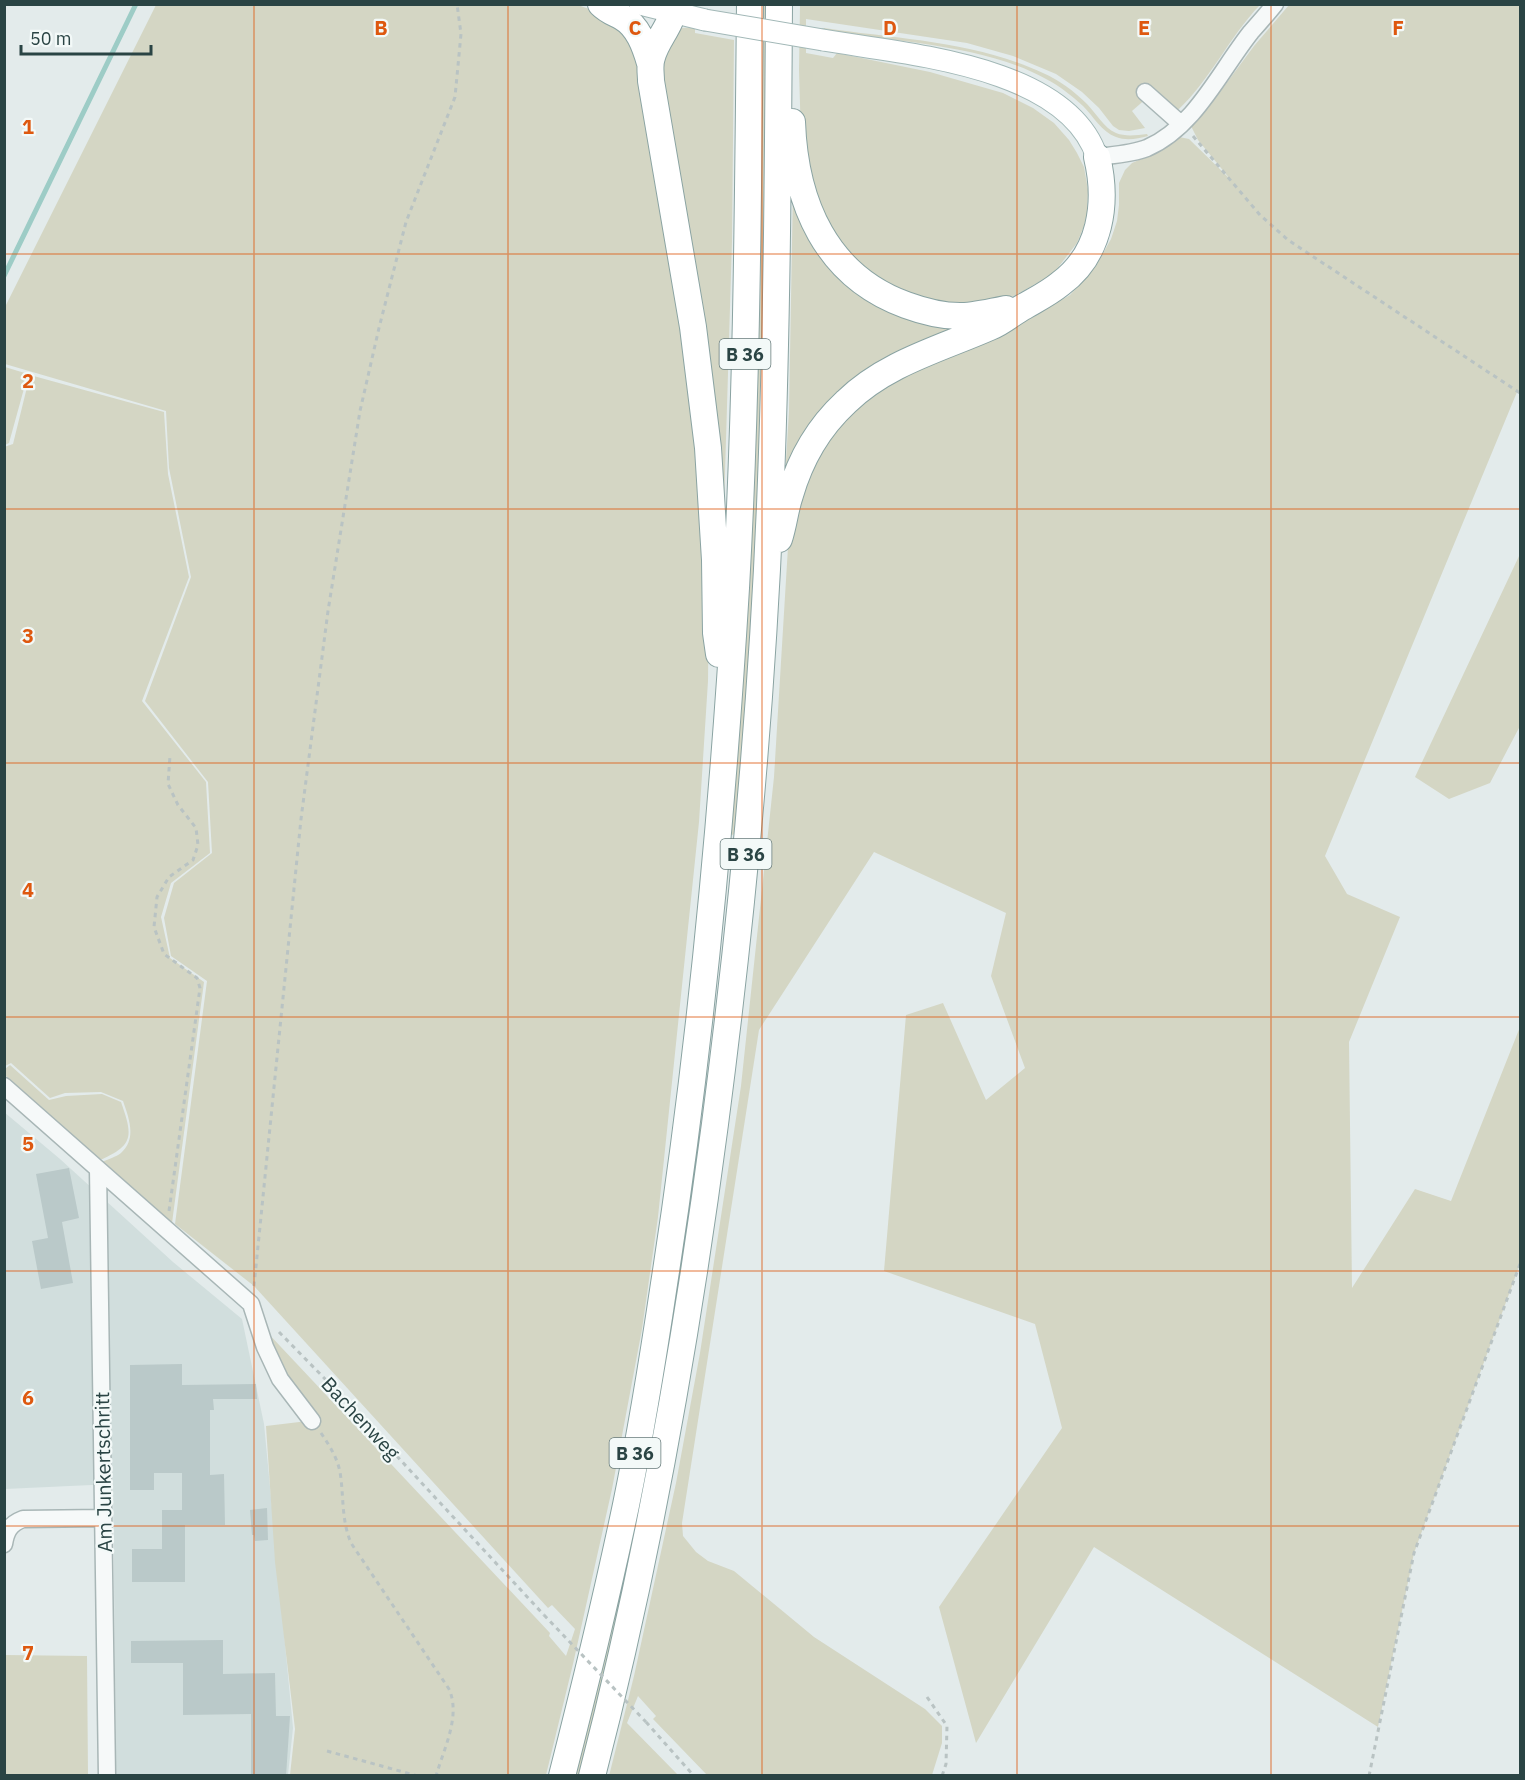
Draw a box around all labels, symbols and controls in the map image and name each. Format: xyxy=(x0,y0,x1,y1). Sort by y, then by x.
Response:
text: B xyxy=(374,14,388,41)
text: C xyxy=(628,14,642,41)
text: D xyxy=(883,14,897,41)
text: E xyxy=(1138,14,1150,41)
text: F xyxy=(1392,14,1404,41)
scale bar xyxy=(21,18,152,56)
text: 50 m xyxy=(30,27,72,50)
text: 1 xyxy=(22,113,34,140)
road number: B 36 xyxy=(720,339,771,369)
text: 2 xyxy=(22,367,34,394)
text: 3 xyxy=(22,622,34,649)
road number: B 36 xyxy=(720,839,771,869)
text: 4 xyxy=(22,876,34,903)
text: 5 xyxy=(22,1130,34,1157)
street label: Bachenweg xyxy=(316,1371,407,1466)
text: 6 xyxy=(22,1384,34,1411)
street label: Am Junkertschritt xyxy=(88,1391,118,1553)
road number: B 36 xyxy=(610,1438,660,1468)
text: 7 xyxy=(22,1639,34,1666)

